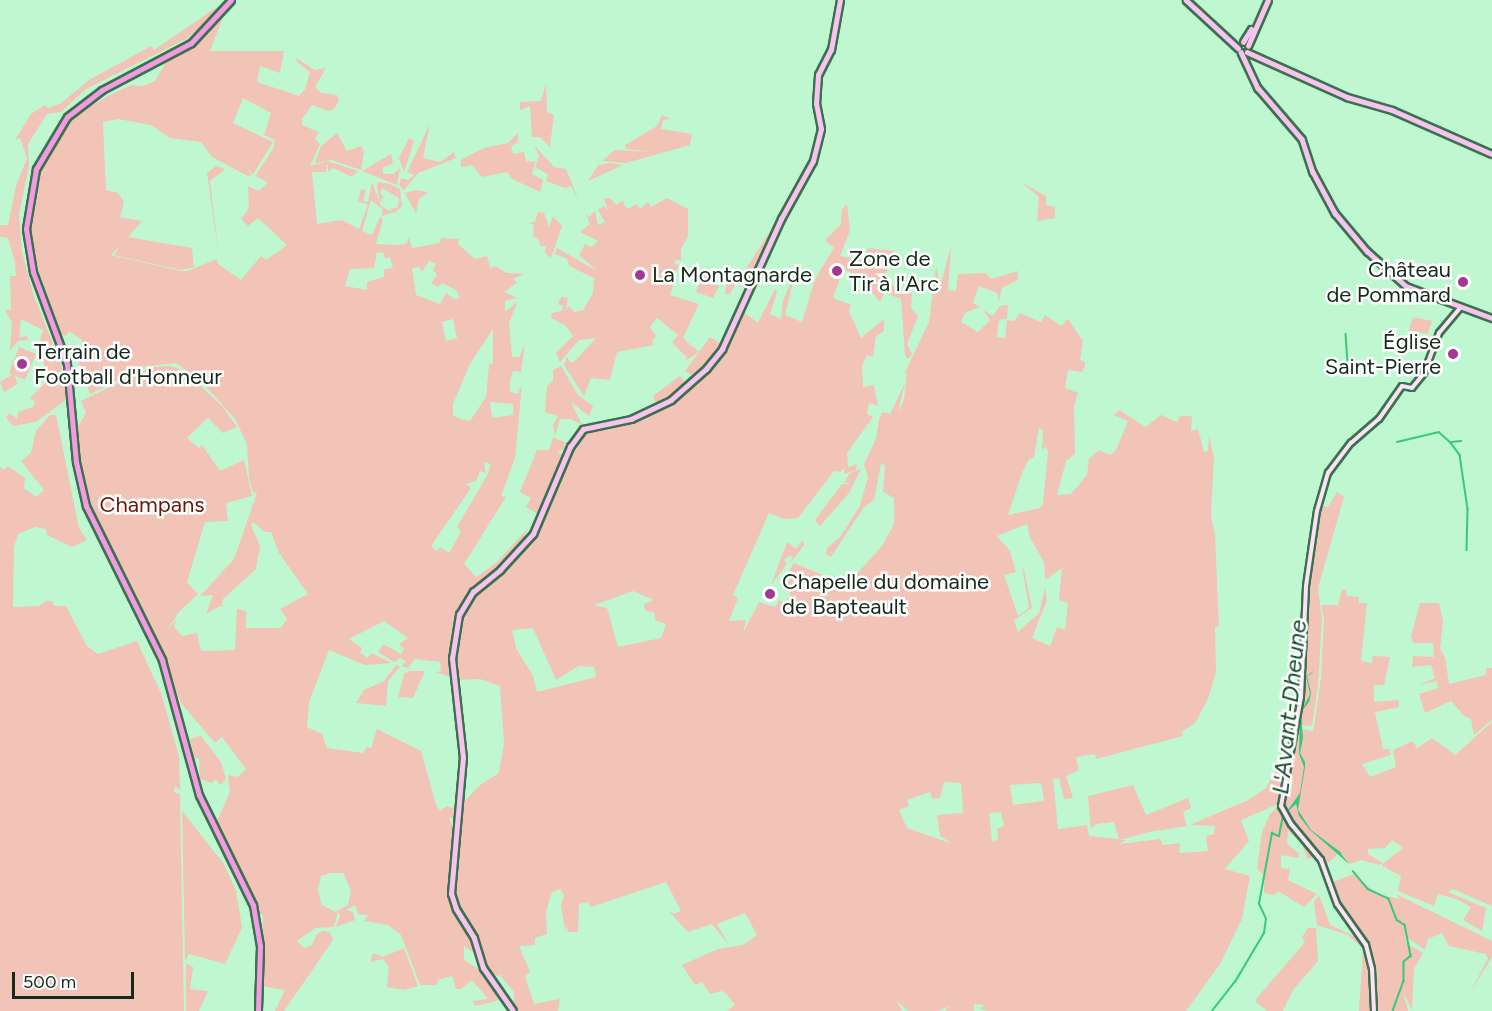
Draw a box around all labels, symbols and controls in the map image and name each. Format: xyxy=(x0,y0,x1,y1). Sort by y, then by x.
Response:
place label: Zone de Tir à l'Arc xyxy=(849,245,939,296)
place label: Château de Pommard xyxy=(1326,256,1451,308)
place label: La Montagnarde xyxy=(652,262,812,288)
marker: Zone de Tir à l'Arc xyxy=(830,264,844,278)
marker: La Montagnarde xyxy=(633,268,647,282)
marker: Château de Pommard xyxy=(1456,275,1470,289)
place label: Église Saint-Pierre xyxy=(1325,328,1441,380)
place label: Terrain de Football d'Honneur xyxy=(34,338,222,390)
marker: Église Saint-Pierre xyxy=(1446,347,1460,361)
marker: Terrain de Football d'Honneur xyxy=(15,357,29,371)
park label: Champans xyxy=(100,492,204,518)
place label: Chapelle du domaine de Bapteault xyxy=(782,568,989,620)
marker: Chapelle du domaine de Bapteault xyxy=(763,587,777,601)
water label: L'Avant-Dheune xyxy=(1266,618,1312,796)
scale bar xyxy=(15,960,136,998)
text: 500 m xyxy=(23,971,76,993)

